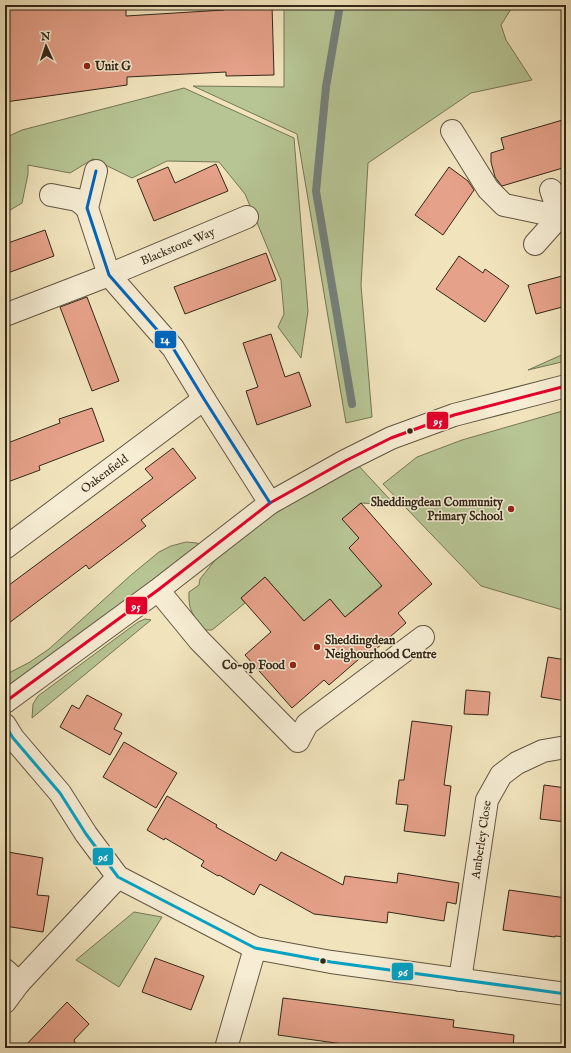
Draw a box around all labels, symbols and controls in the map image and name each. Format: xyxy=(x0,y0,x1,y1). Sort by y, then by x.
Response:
north arrow xyxy=(26,26,66,66)
text: N xyxy=(39,30,51,44)
place label: Unit G xyxy=(94,59,131,74)
marker: Unit G xyxy=(82,61,92,71)
street label: Blackstone Way xyxy=(139,224,217,269)
line badge: 14 xyxy=(154,330,177,349)
text: 14 xyxy=(160,333,170,347)
line badge: 95 xyxy=(426,411,449,430)
text: 95 xyxy=(433,415,442,429)
unlabelled marker xyxy=(405,426,415,436)
street label: Oakenfield xyxy=(78,451,132,497)
place label: Sheddingdean Community Primary School xyxy=(371,495,504,525)
marker: Sheddingdean Community Primary School xyxy=(506,504,516,514)
line badge: 95 xyxy=(125,596,148,615)
text: 95 xyxy=(131,600,140,614)
place label: Sheddingdean Neighourhood Centre xyxy=(324,633,437,663)
marker: Sheddingdean Neighourhood Centre xyxy=(312,642,322,652)
place label: Co-op Food xyxy=(222,658,286,674)
marker: Co-op Food xyxy=(288,660,298,670)
street label: Amberley Close xyxy=(468,799,495,881)
line badge: 96 xyxy=(92,847,114,866)
text: 96 xyxy=(97,851,109,865)
unlabelled marker xyxy=(318,956,328,966)
line badge: 96 xyxy=(391,962,414,981)
text: 96 xyxy=(397,966,409,980)

